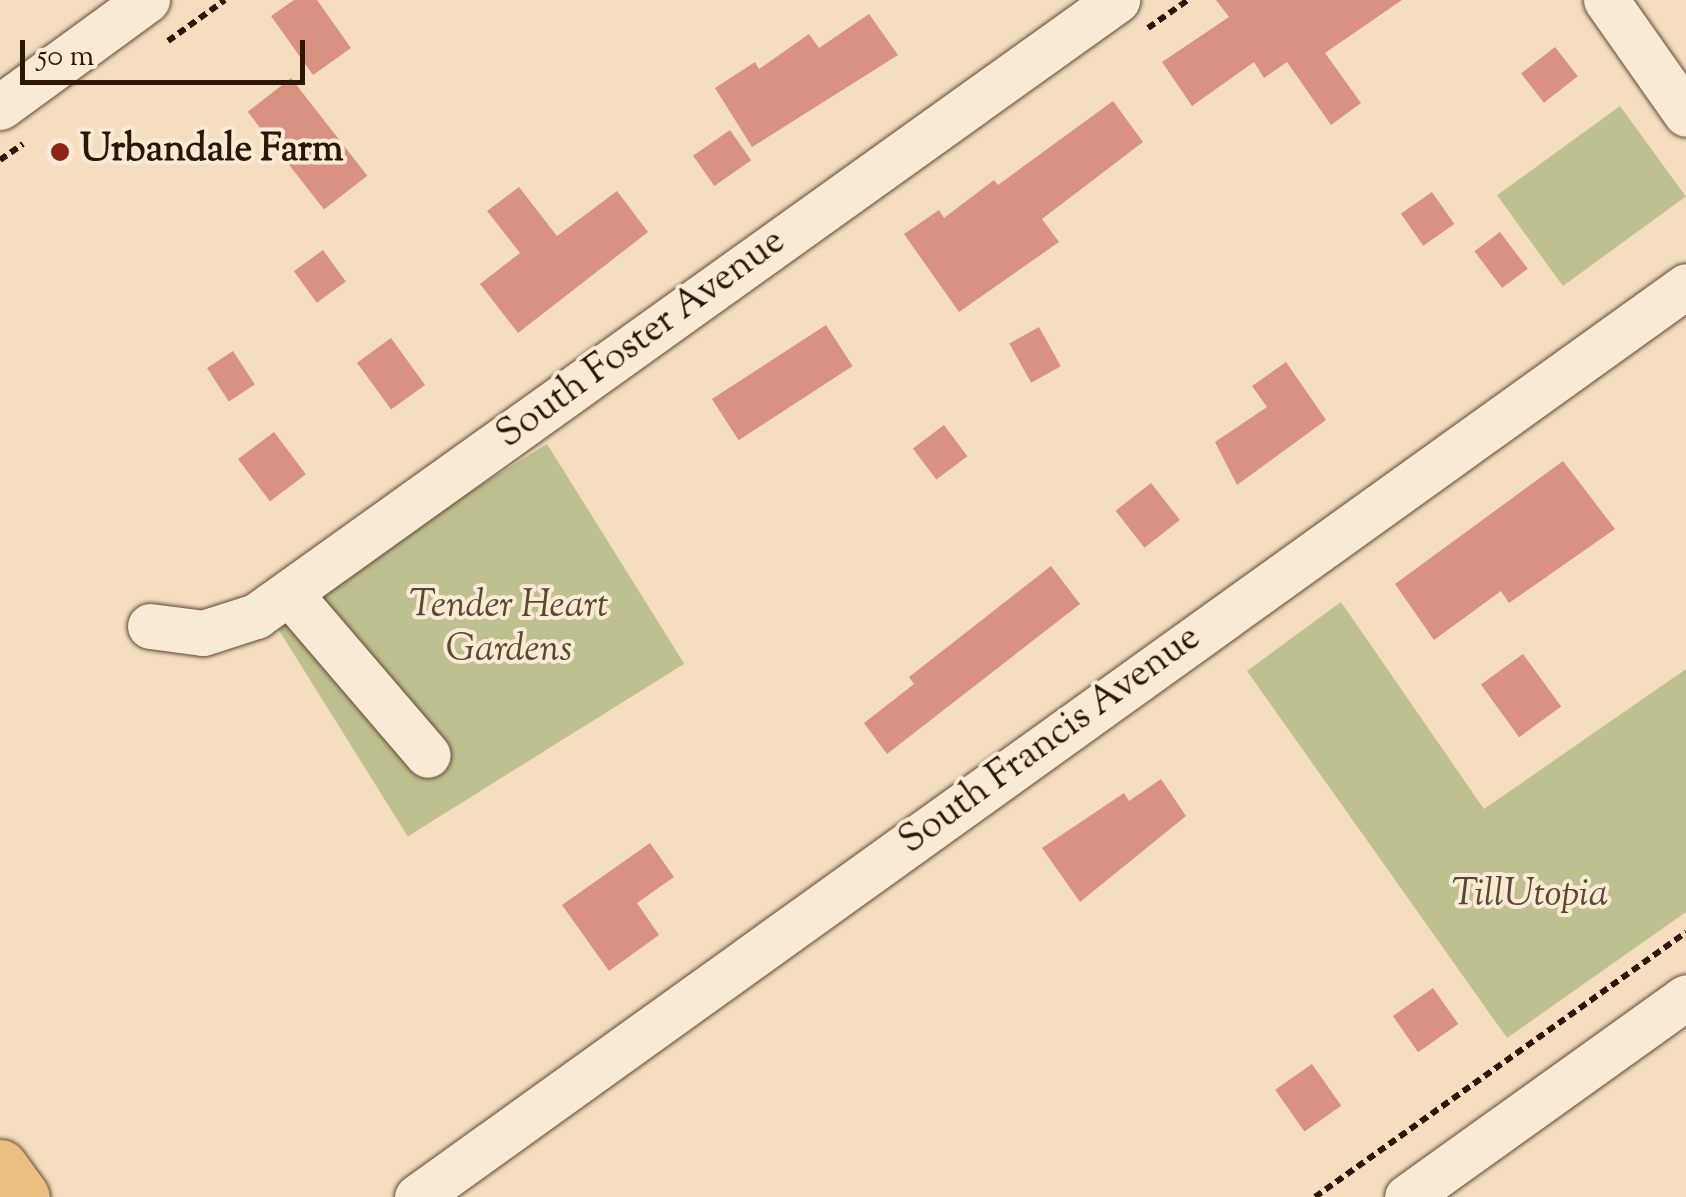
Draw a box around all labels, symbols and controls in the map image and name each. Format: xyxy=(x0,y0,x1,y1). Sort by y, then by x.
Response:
scale bar xyxy=(25,20,310,82)
text: 50 m xyxy=(37,36,94,79)
place label: Urbandale Farm xyxy=(80,129,343,175)
marker: Urbandale Farm xyxy=(49,141,71,163)
street label: South Foster Avenue xyxy=(489,220,795,460)
park label: Tender Heart Gardens xyxy=(409,585,609,674)
street label: South Francis Avenue xyxy=(892,616,1210,866)
park label: TillUtopia xyxy=(1452,874,1608,920)

